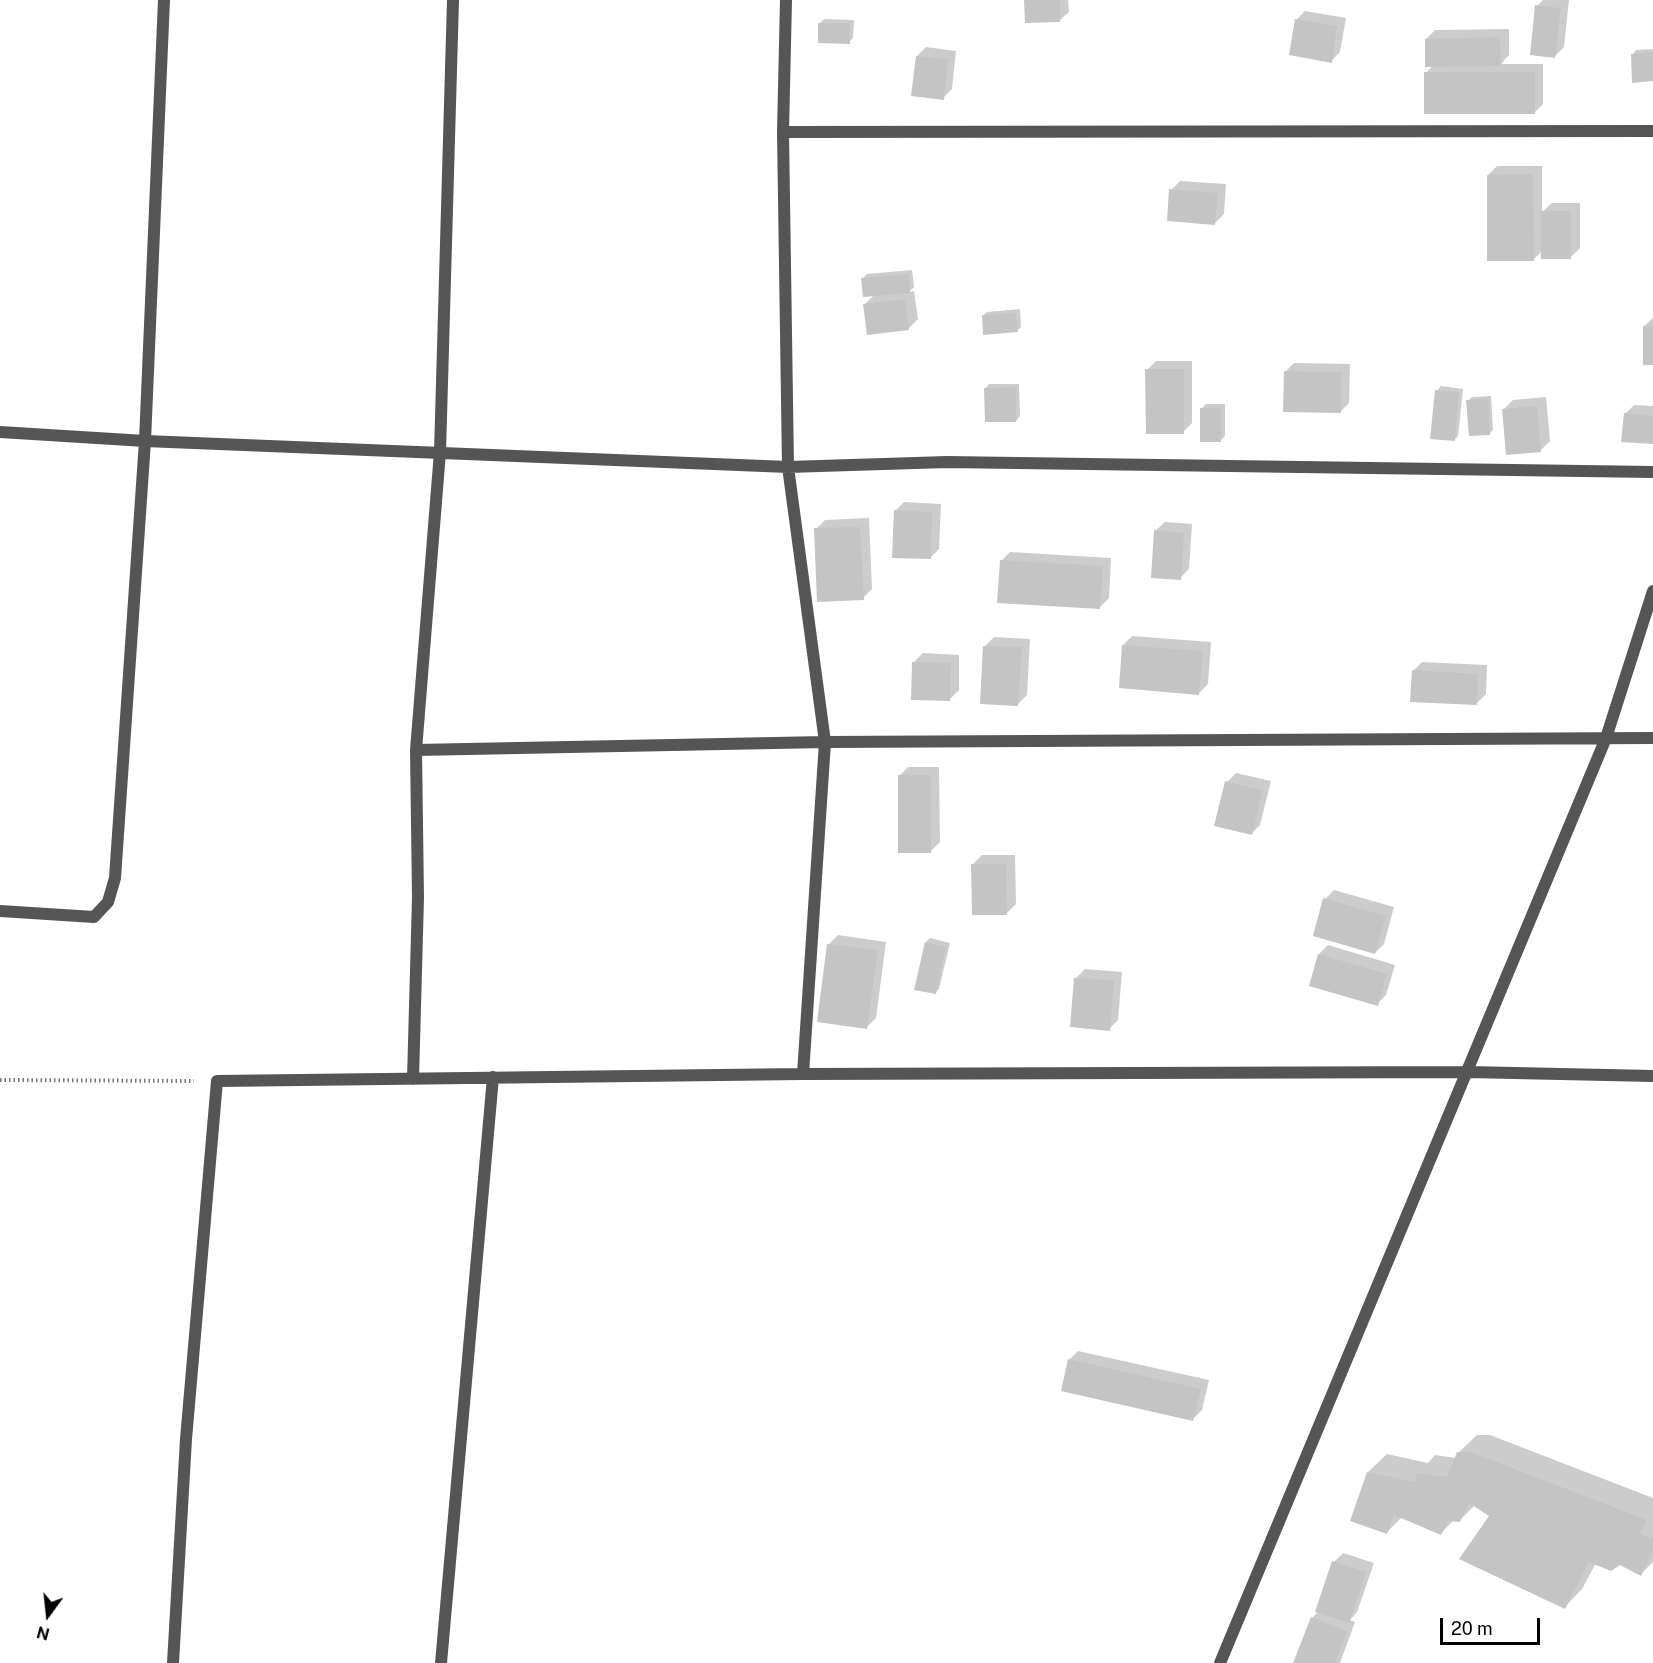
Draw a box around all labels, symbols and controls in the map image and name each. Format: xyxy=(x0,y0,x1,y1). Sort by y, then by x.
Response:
north arrow xyxy=(18,1585,78,1645)
scale bar xyxy=(1443,1606,1544,1644)
text: 20 m xyxy=(1451,1618,1493,1639)
text: N xyxy=(35,1622,52,1644)

